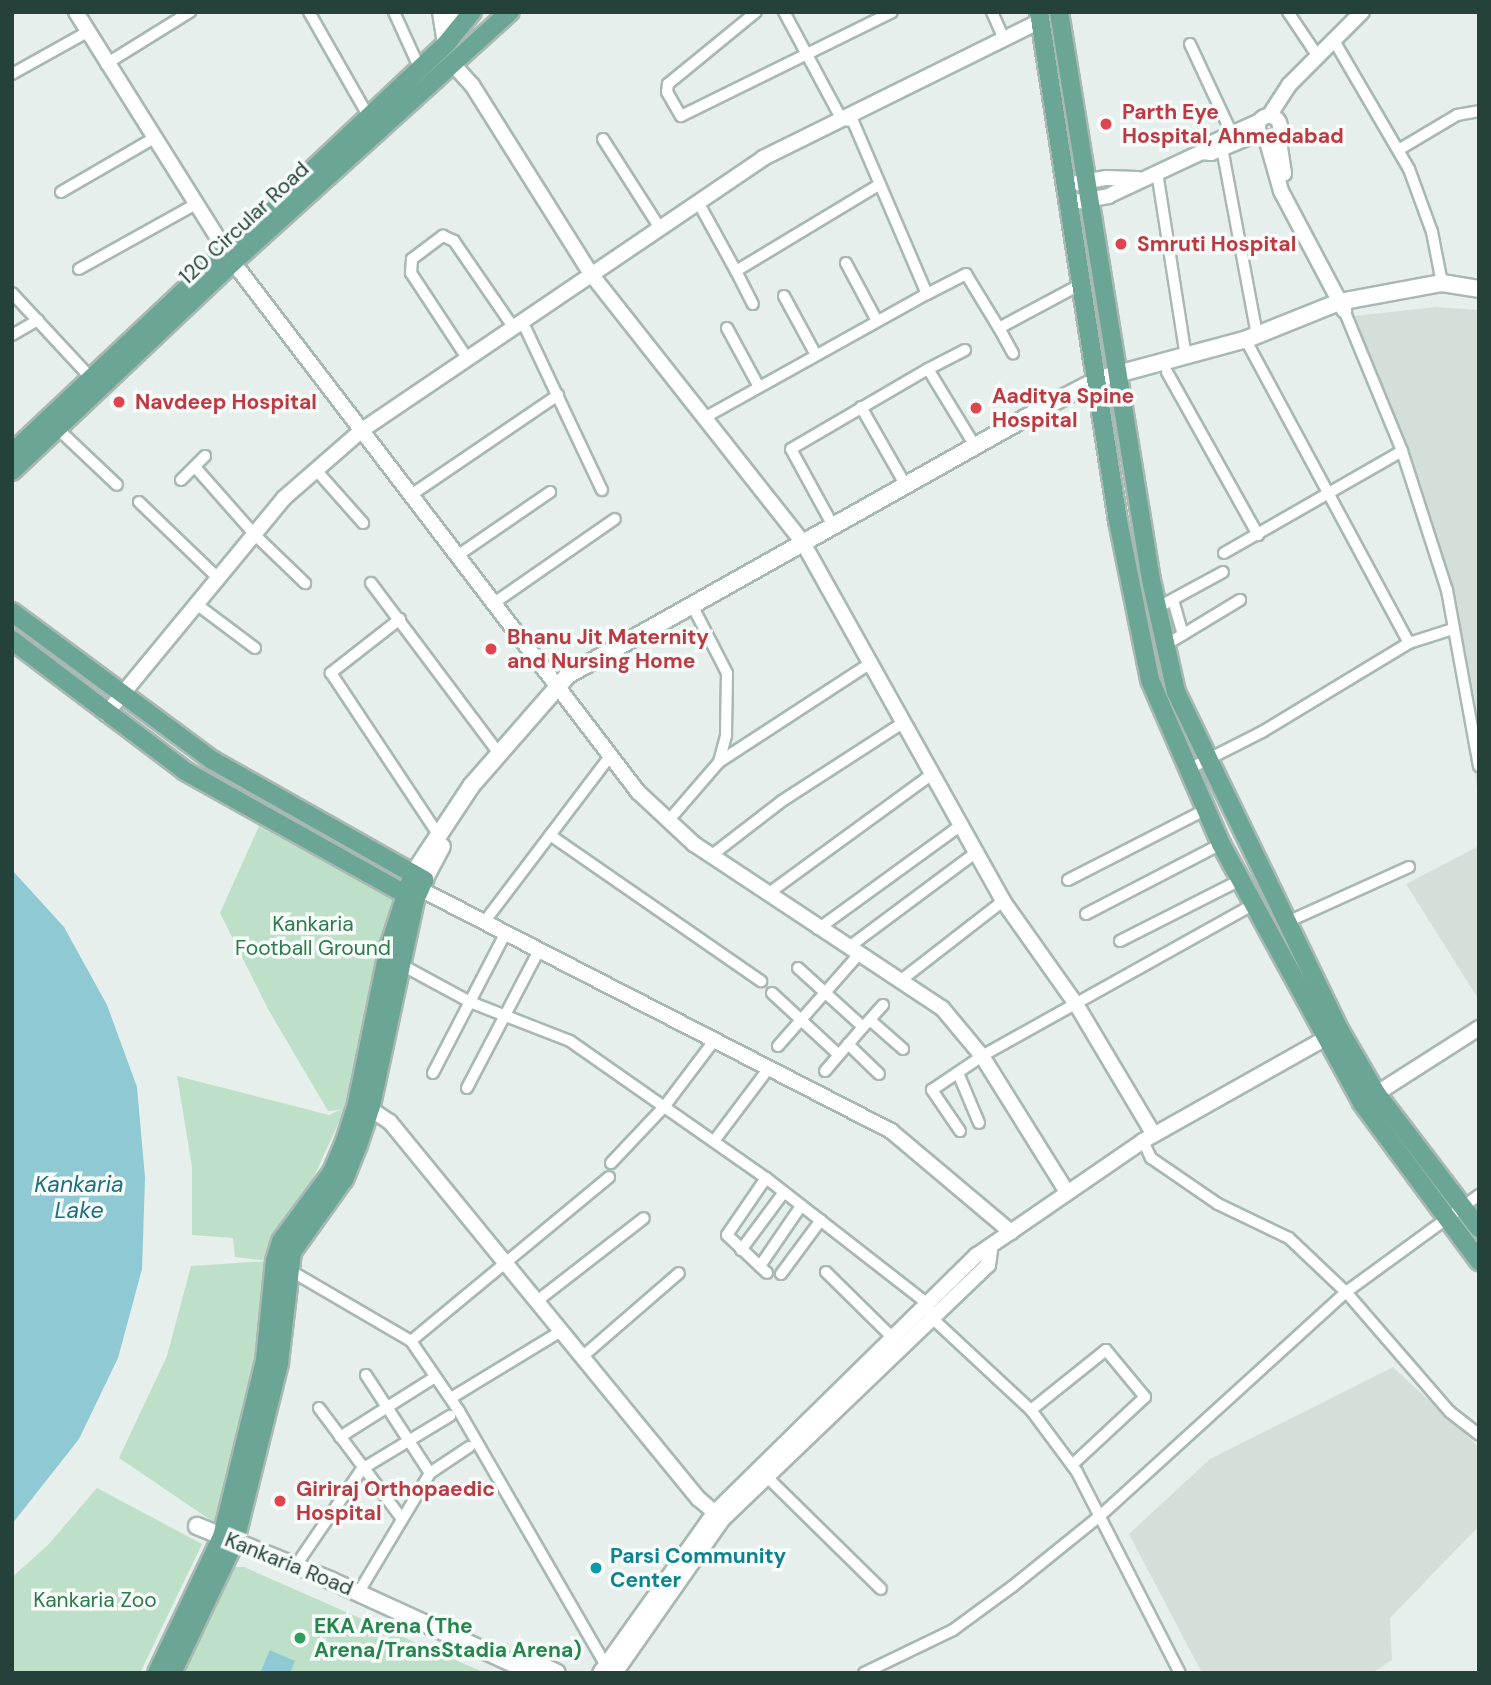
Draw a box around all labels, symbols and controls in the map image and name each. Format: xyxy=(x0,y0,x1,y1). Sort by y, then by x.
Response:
place label: Parth Eye Hospital, Ahmedabad xyxy=(1122,99,1344,149)
marker: Parth Eye Hospital, Ahmedabad xyxy=(1096,114,1116,134)
street label: 120 Circular Road xyxy=(174,156,314,290)
place label: Smruti Hospital xyxy=(1137,231,1296,257)
marker: Smruti Hospital xyxy=(1111,234,1131,254)
place label: Aaditya Spine Hospital xyxy=(992,383,1134,433)
place label: Navdeep Hospital xyxy=(135,389,317,415)
marker: Navdeep Hospital xyxy=(109,392,129,412)
marker: Aaditya Spine Hospital xyxy=(966,398,986,418)
place label: Bhanu Jit Maternity and Nursing Home xyxy=(507,624,709,674)
marker: Bhanu Jit Maternity and Nursing Home xyxy=(481,639,501,659)
park label: Kankaria Football Ground xyxy=(235,911,391,961)
water label: Kankaria Lake xyxy=(34,1170,124,1224)
place label: Giriraj Orthopaedic Hospital xyxy=(296,1476,495,1526)
marker: Giriraj Orthopaedic Hospital xyxy=(270,1491,290,1511)
street label: Kankaria Road xyxy=(221,1527,357,1601)
place label: Parsi Community Center xyxy=(610,1543,786,1593)
marker: Parsi Community Center xyxy=(588,1560,604,1576)
park label: Kankaria Zoo xyxy=(33,1587,157,1613)
place label: EKA Arena (The Arena/TransStadia Arena) xyxy=(314,1613,582,1663)
marker: EKA Arena (The Arena/TransStadia Arena) xyxy=(292,1630,308,1646)

